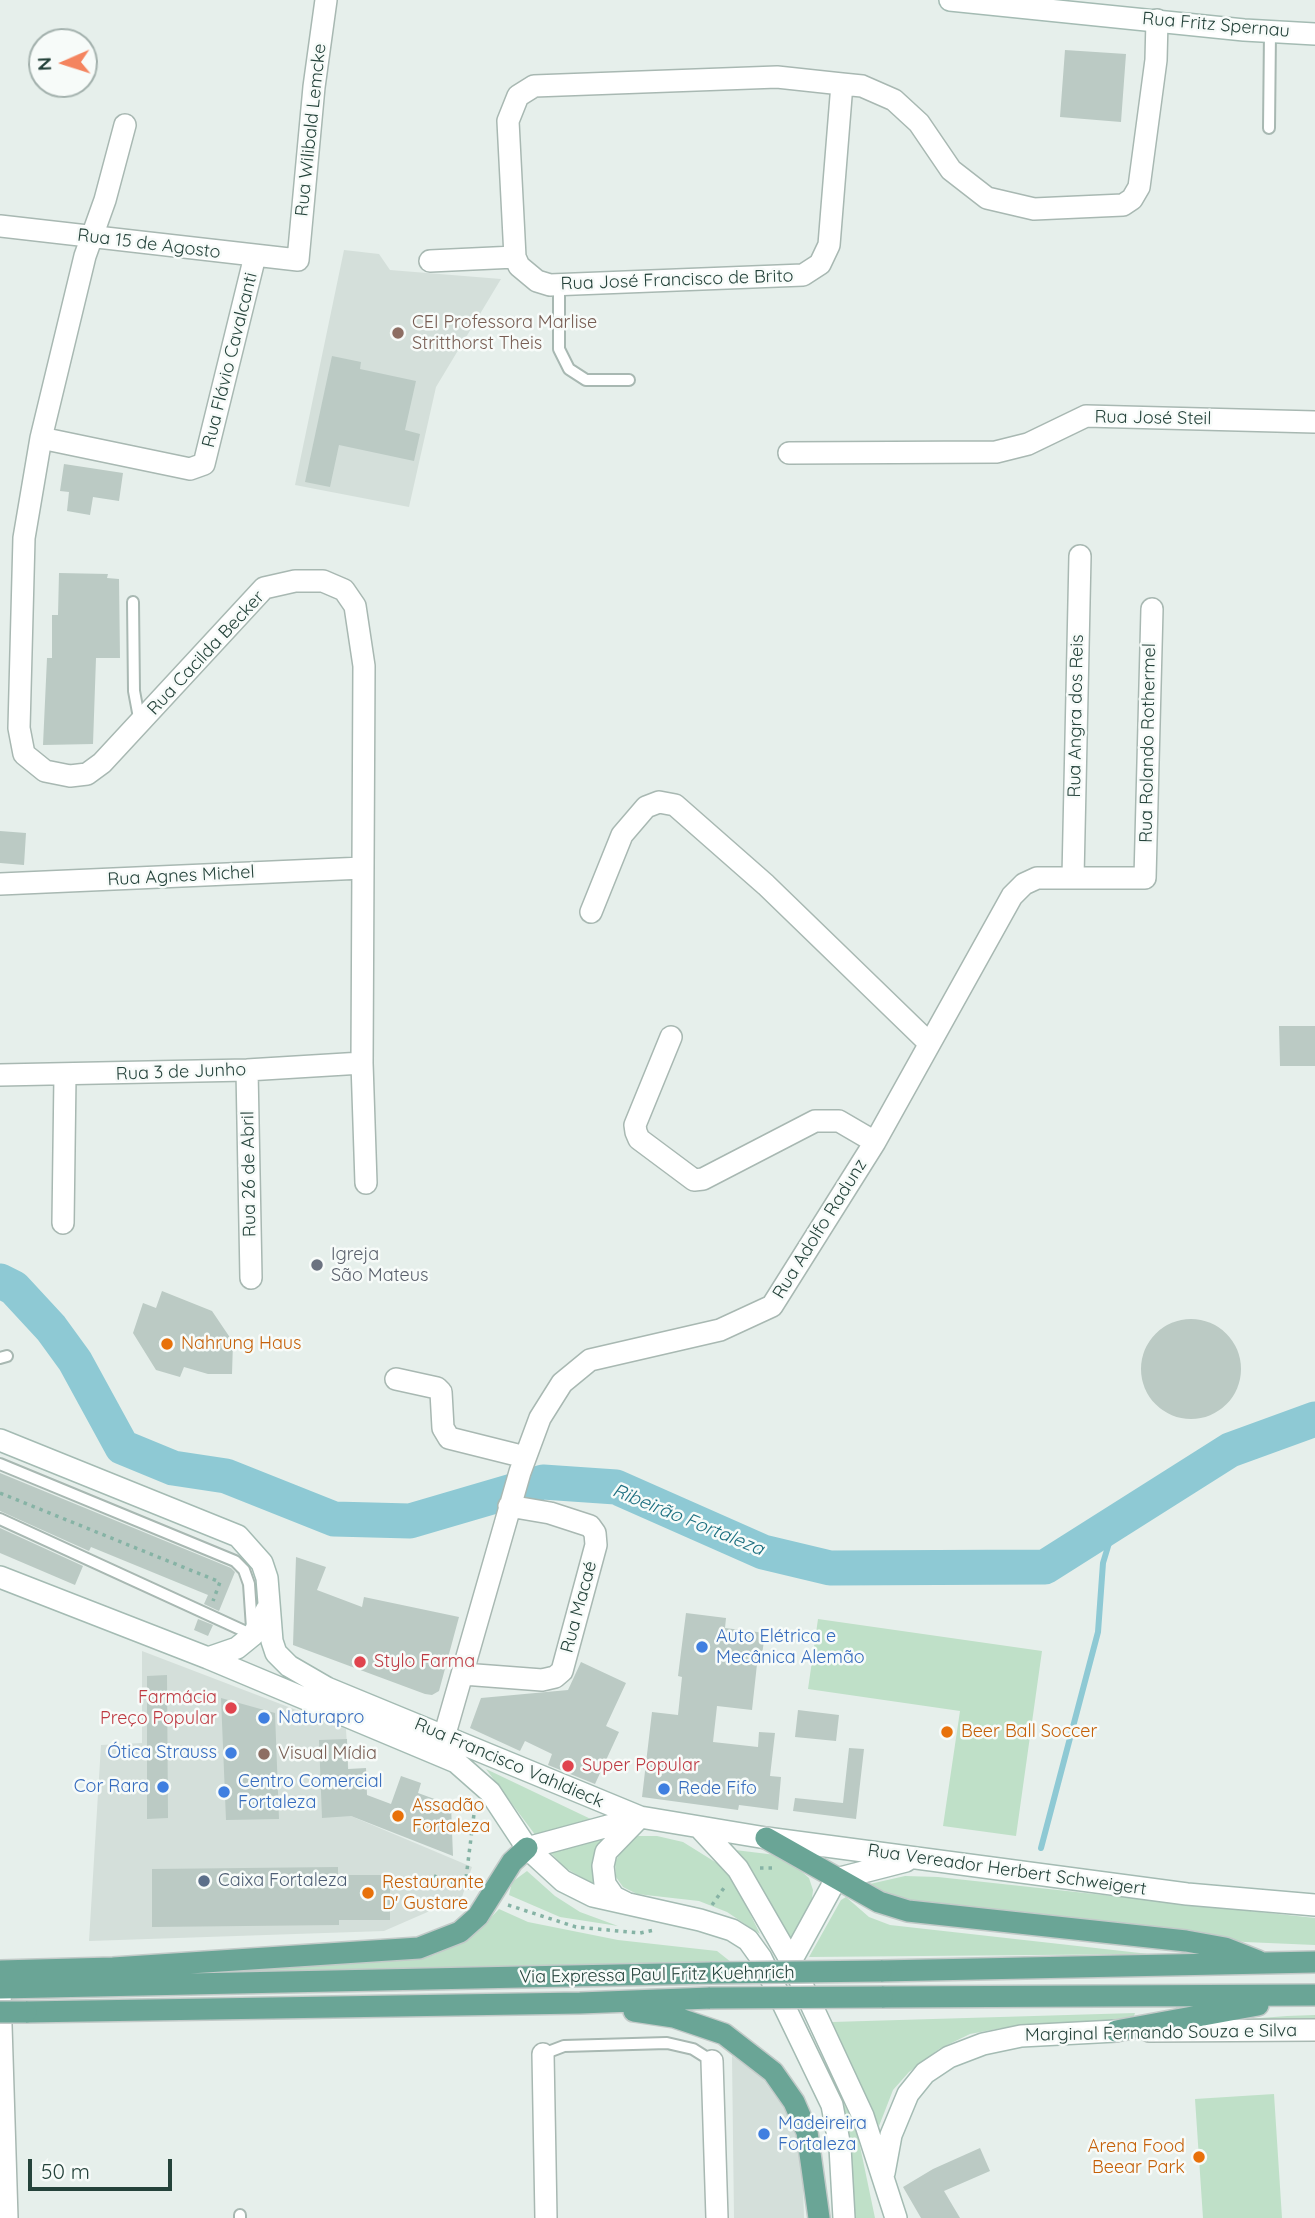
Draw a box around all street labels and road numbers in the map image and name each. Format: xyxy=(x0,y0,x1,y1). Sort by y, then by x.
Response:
street label: Rua Fritz Spernau xyxy=(1141,8,1291,42)
street label: Rua Wilibald Lemcke xyxy=(291,43,331,217)
street label: Rua 15 de Agosto xyxy=(76,225,222,263)
street label: Rua José Francisco de Brito xyxy=(560,265,794,295)
street label: Rua Flávio Cavalcanti xyxy=(198,270,262,450)
street label: Rua José Steil xyxy=(1094,406,1212,430)
street label: Rua Cacilda Becker xyxy=(143,586,269,720)
street label: Rua Angra dos Reis xyxy=(1064,634,1088,798)
street label: Rua Rolando Rothermel xyxy=(1135,643,1161,843)
street label: Rua Agnes Michel xyxy=(107,861,255,891)
street label: Rua 3 de Junho xyxy=(116,1059,246,1085)
street label: Rua 26 de Abril xyxy=(237,1111,261,1237)
street label: Rua Adolfo Radunz xyxy=(768,1155,872,1303)
street label: Rua Macaé xyxy=(556,1559,602,1655)
street label: Rua Francisco Vahldieck xyxy=(411,1713,607,1813)
street label: Rua Vereador Herbert Schweigert xyxy=(866,1840,1148,1900)
street label: Via Expressa Paul Fritz Kuehnrich xyxy=(519,1962,795,1988)
street label: Marginal Fernando Souza e Silva xyxy=(1025,2020,1297,2046)

